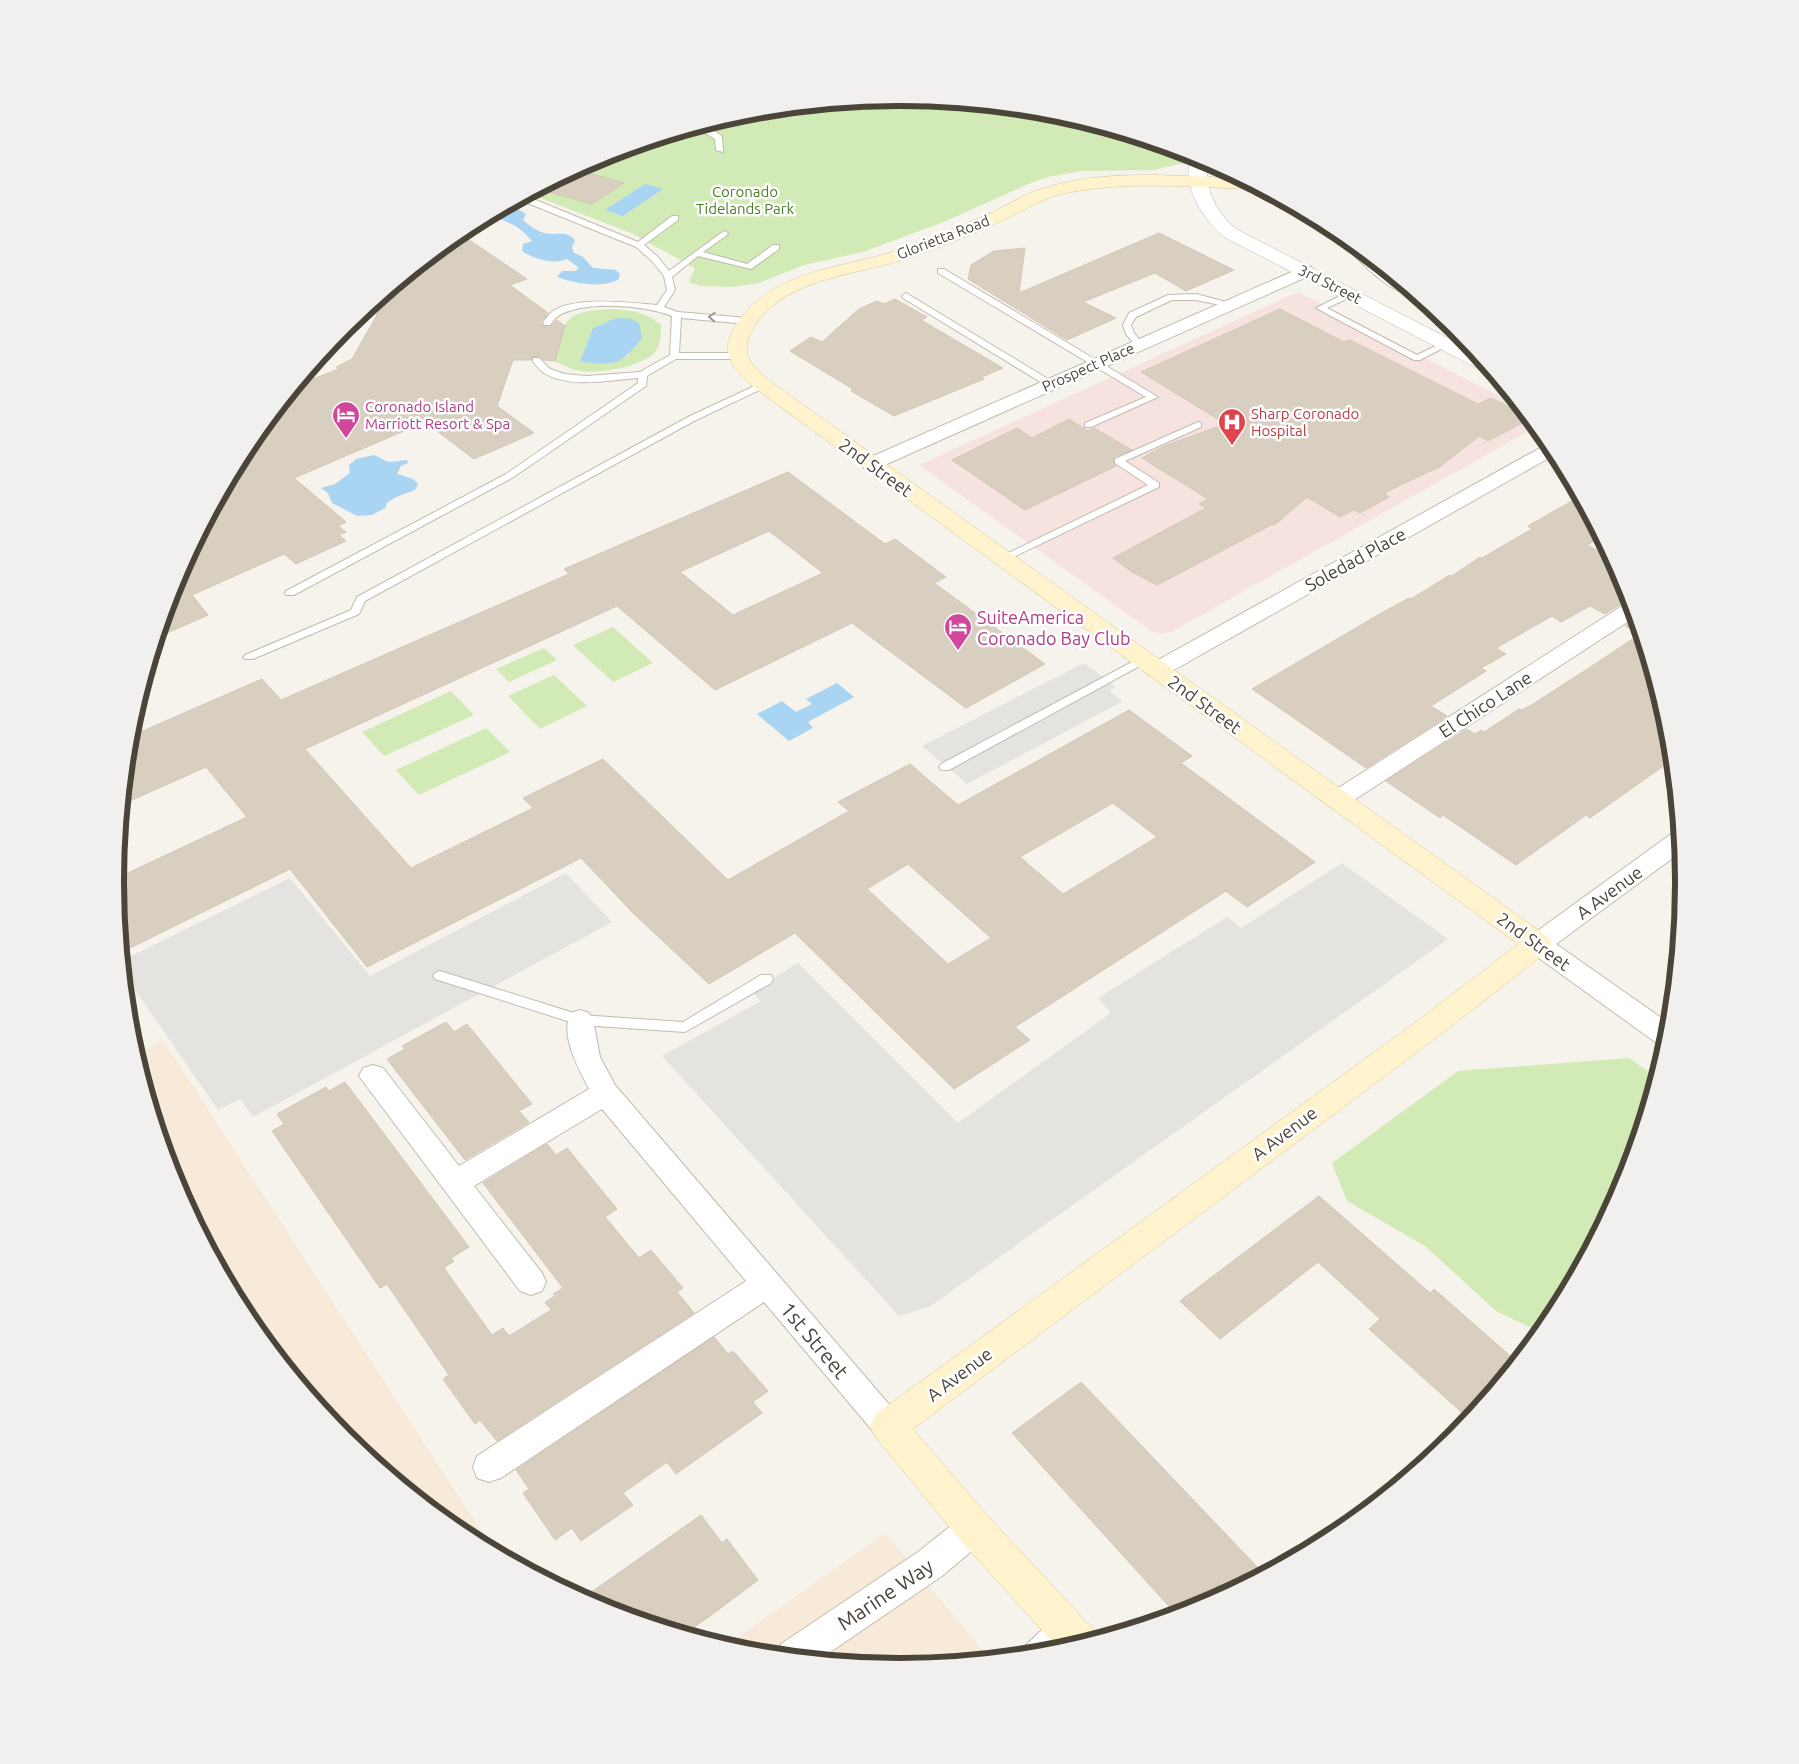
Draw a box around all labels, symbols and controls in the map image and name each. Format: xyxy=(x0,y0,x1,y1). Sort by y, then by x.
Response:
park label: Coronado Tidelands Park xyxy=(696,183,794,217)
street label: Glorietta Road xyxy=(894,212,992,262)
street label: 3rd Street xyxy=(1296,261,1364,307)
one-way arrow xyxy=(708,312,716,323)
street label: Prospect Place xyxy=(1039,339,1137,395)
place label: Coronado Island Marriott Resort & Spa xyxy=(365,398,510,432)
hotel icon: Coronado Island Marriott Resort & Spa xyxy=(331,400,361,439)
place label: Sharp Coronado Hospital xyxy=(1251,405,1359,439)
hospital icon: Sharp Coronado Hospital xyxy=(1217,407,1247,446)
street label: 2nd Street xyxy=(836,434,916,500)
street label: Soledad Place xyxy=(1301,523,1409,595)
place label: SuiteAmerica Coronado Bay Club xyxy=(977,607,1131,648)
hotel icon: SuiteAmerica Coronado Bay Club xyxy=(943,612,973,651)
street label: El Chico Lane xyxy=(1435,667,1535,741)
street label: 2nd Street xyxy=(1165,671,1245,737)
street label: A Avenue xyxy=(1572,861,1646,923)
street label: 2nd Street xyxy=(1494,908,1574,974)
street label: A Avenue xyxy=(1247,1102,1321,1164)
street label: 1st Street xyxy=(776,1297,854,1383)
street label: A Avenue xyxy=(922,1343,996,1405)
street label: Marine Way xyxy=(833,1553,937,1635)

